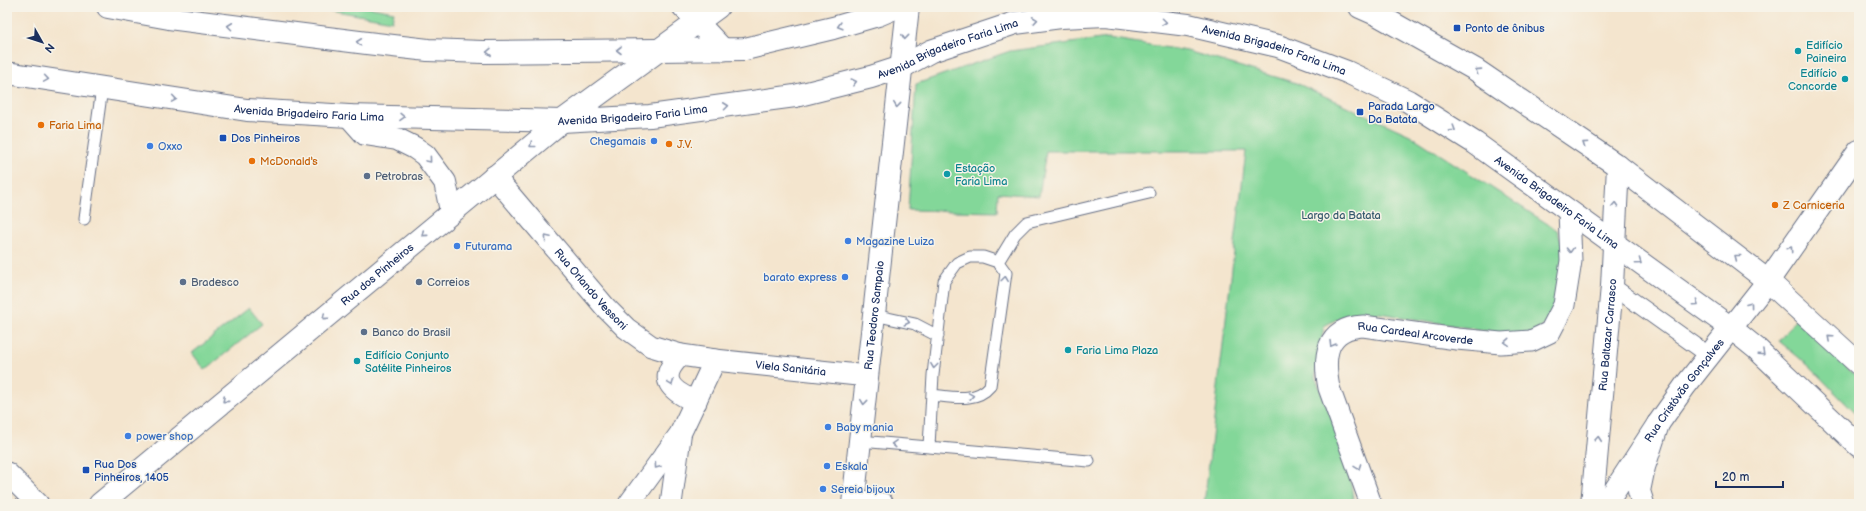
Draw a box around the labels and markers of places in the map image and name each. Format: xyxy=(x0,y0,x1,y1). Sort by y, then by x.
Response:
place label: Ponto de ônibus xyxy=(1465,22,1545,35)
marker: Ponto de ônibus xyxy=(1452,23,1462,33)
place label: Edifício Paineira xyxy=(1806,39,1847,65)
marker: Edifício Paineira xyxy=(1793,46,1803,56)
place label: Edifício Concorde xyxy=(1788,67,1837,93)
marker: Edifício Concorde xyxy=(1840,74,1850,84)
place label: Parada Largo Da Batata xyxy=(1368,100,1435,126)
marker: Parada Largo Da Batata xyxy=(1355,107,1365,117)
place label: Faria Lima xyxy=(49,119,101,132)
marker: Faria Lima xyxy=(36,120,46,130)
place label: Dos Pinheiros xyxy=(231,132,300,145)
marker: Dos Pinheiros xyxy=(218,133,228,143)
place label: Chegamais xyxy=(590,135,647,148)
marker: Chegamais xyxy=(649,136,659,146)
place label: J.V. xyxy=(677,138,692,151)
marker: J.V. xyxy=(664,139,674,149)
place label: Oxxo xyxy=(158,140,183,153)
marker: Oxxo xyxy=(145,141,155,151)
place label: McDonald's xyxy=(260,155,318,168)
marker: McDonald's xyxy=(247,156,257,166)
place label: Estação Faria Lima xyxy=(955,162,1007,188)
marker: Estação Faria Lima xyxy=(942,169,952,179)
place label: Petrobras xyxy=(375,170,424,183)
marker: Petrobras xyxy=(362,171,372,181)
place label: Z Carniceria xyxy=(1782,199,1845,212)
marker: Z Carniceria xyxy=(1770,200,1780,210)
place label: Magazine Luiza xyxy=(856,235,934,248)
marker: Magazine Luiza xyxy=(843,236,853,246)
place label: Futurama xyxy=(465,240,512,253)
marker: Futurama xyxy=(452,241,462,251)
place label: barato express xyxy=(763,271,838,284)
marker: barato express xyxy=(840,272,850,282)
place label: Bradesco xyxy=(191,276,239,289)
place label: Correios xyxy=(427,276,470,289)
marker: Bradesco xyxy=(178,277,188,287)
marker: Correios xyxy=(414,277,424,287)
place label: Banco do Brasil xyxy=(372,326,451,339)
marker: Banco do Brasil xyxy=(359,327,369,337)
place label: Faria Lima Plaza xyxy=(1076,344,1158,357)
marker: Faria Lima Plaza xyxy=(1063,345,1073,355)
place label: Edifício Conjunto Satélite Pinheiros xyxy=(365,349,452,375)
marker: Edifício Conjunto Satélite Pinheiros xyxy=(352,356,362,366)
place label: Baby mania xyxy=(836,421,893,434)
marker: Baby mania xyxy=(823,422,833,432)
place label: power shop xyxy=(136,430,194,443)
marker: power shop xyxy=(123,431,133,441)
place label: Rua Dos Pinheiros, 1405 xyxy=(94,458,169,484)
place label: Eskala xyxy=(835,460,868,473)
marker: Eskala xyxy=(822,461,832,471)
marker: Rua Dos Pinheiros, 1405 xyxy=(81,465,91,475)
place label: Sereia bijoux xyxy=(831,483,895,496)
marker: Sereia bijoux xyxy=(818,484,828,494)

